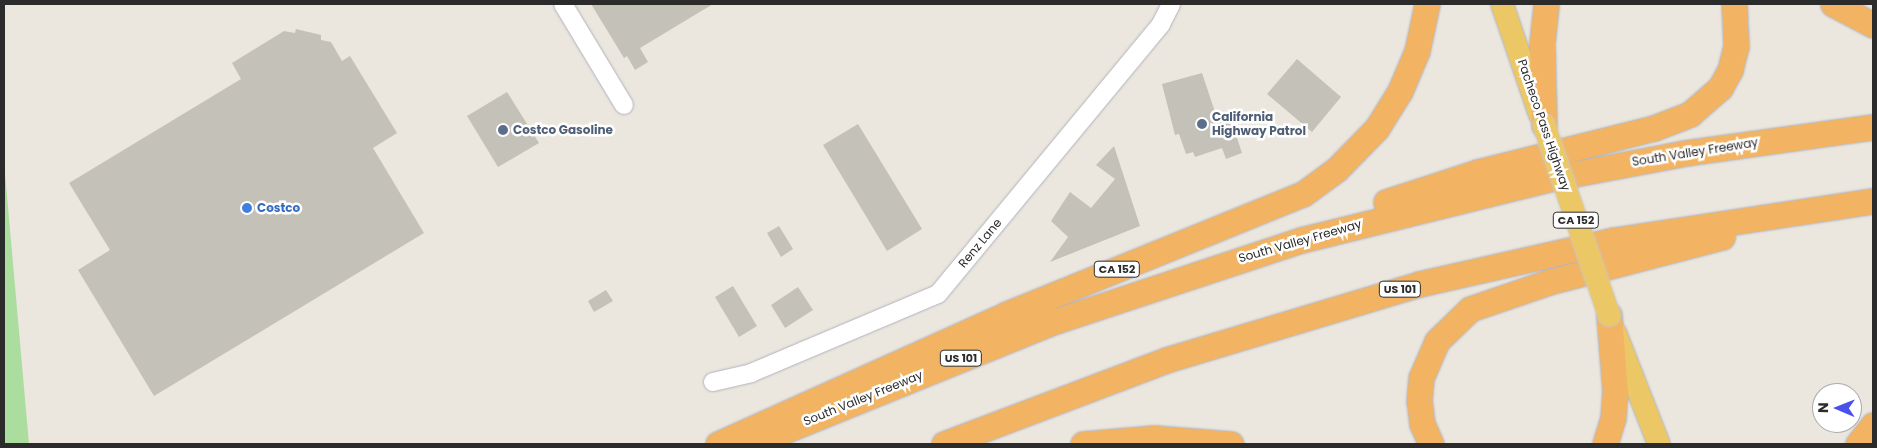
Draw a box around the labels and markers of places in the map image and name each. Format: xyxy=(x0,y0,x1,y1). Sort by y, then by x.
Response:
place label: California Highway Patrol xyxy=(1212,110,1306,138)
marker: California Highway Patrol xyxy=(1196,118,1208,130)
place label: Costco Gasoline xyxy=(513,123,613,137)
marker: Costco Gasoline xyxy=(497,124,509,136)
place label: Costco xyxy=(257,201,300,215)
marker: Costco xyxy=(241,202,253,214)

